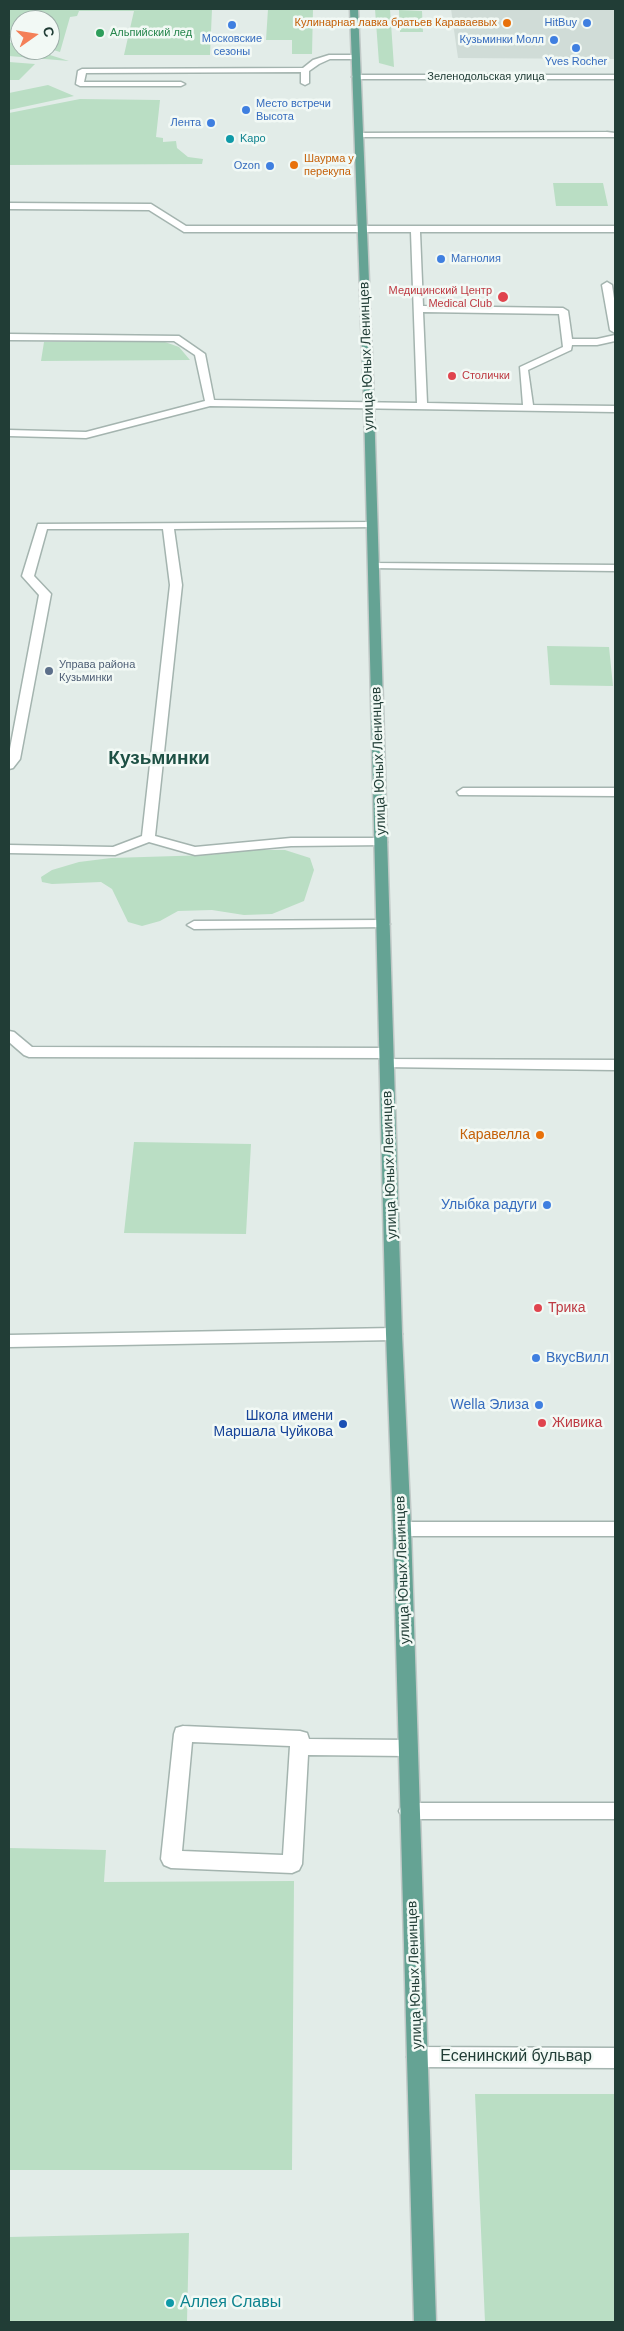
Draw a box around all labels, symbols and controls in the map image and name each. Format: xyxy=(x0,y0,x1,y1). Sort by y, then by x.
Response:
north arrow xyxy=(10,10,60,60)
place label: Кулинарная лавка братьев Караваевых xyxy=(295,16,497,30)
place label: HitBuy xyxy=(545,16,577,30)
marker: Кулинарная лавка братьев Караваевых xyxy=(501,17,513,29)
marker: HitBuy xyxy=(581,17,593,29)
marker: Московские сезоны xyxy=(226,19,238,31)
text: С xyxy=(40,25,58,39)
place label: Альпийский лед xyxy=(110,26,192,40)
marker: Альпийский лед xyxy=(94,27,106,39)
place label: Московские сезоны xyxy=(202,32,262,58)
place label: Кузьминки Молл xyxy=(460,33,544,47)
marker: Кузьминки Молл xyxy=(548,34,560,46)
marker: Yves Rocher xyxy=(570,42,582,54)
place label: Yves Rocher xyxy=(545,55,607,69)
street label: Зеленодольская улица xyxy=(427,70,545,84)
place label: Место встречи Высота xyxy=(256,97,331,123)
marker: Место встречи Высота xyxy=(240,104,252,116)
place label: Лента xyxy=(171,116,201,130)
marker: Лента xyxy=(205,117,217,129)
place label: Kapo xyxy=(240,132,266,146)
marker: Kapo xyxy=(224,133,236,145)
place label: Шаурма у перекупа xyxy=(304,152,354,178)
place label: Ozon xyxy=(234,159,260,173)
marker: Шаурма у перекупа xyxy=(288,159,300,171)
marker: Ozon xyxy=(264,160,276,172)
place label: Магнолия xyxy=(451,252,501,266)
marker: Магнолия xyxy=(435,253,447,265)
street label: улица Юных Ленинцев xyxy=(356,281,378,431)
place label: Медицинский Центр Medical Club xyxy=(389,284,492,310)
marker: Медицинский Центр Medical Club xyxy=(496,290,510,304)
place label: Столички xyxy=(462,369,510,383)
marker: Столички xyxy=(446,370,458,382)
place label: Управа района Кузьминки xyxy=(59,658,135,684)
marker: Управа района Кузьминки xyxy=(43,665,55,677)
street label: улица Юных Ленинцев xyxy=(368,686,390,836)
district label: Кузьминки xyxy=(108,748,210,770)
street label: улица Юных Ленинцев xyxy=(379,1090,401,1240)
place label: Каравелла xyxy=(460,1127,530,1143)
marker: Каравелла xyxy=(534,1129,546,1141)
place label: Улыбка радуги xyxy=(441,1197,537,1213)
marker: Улыбка радуги xyxy=(541,1199,553,1211)
place label: Трика xyxy=(548,1300,586,1316)
marker: Трика xyxy=(532,1302,544,1314)
place label: ВкусВилл xyxy=(546,1350,609,1366)
marker: ВкусВилл xyxy=(530,1352,542,1364)
place label: Wella Элиза xyxy=(451,1397,529,1413)
marker: Wella Элиза xyxy=(533,1399,545,1411)
place label: Школа имени Маршала Чуйкова xyxy=(213,1408,333,1440)
place label: Живика xyxy=(552,1415,602,1431)
marker: Живика xyxy=(536,1417,548,1429)
marker: Школа имени Маршала Чуйкова xyxy=(337,1418,349,1430)
street label: улица Юных Ленинцев xyxy=(392,1495,414,1645)
street label: улица Юных Ленинцев xyxy=(404,1900,426,2050)
street label: Есенинский бульвар xyxy=(440,2047,592,2067)
place label: Аллея Славы xyxy=(180,2293,281,2313)
marker: Аллея Славы xyxy=(164,2297,176,2309)

